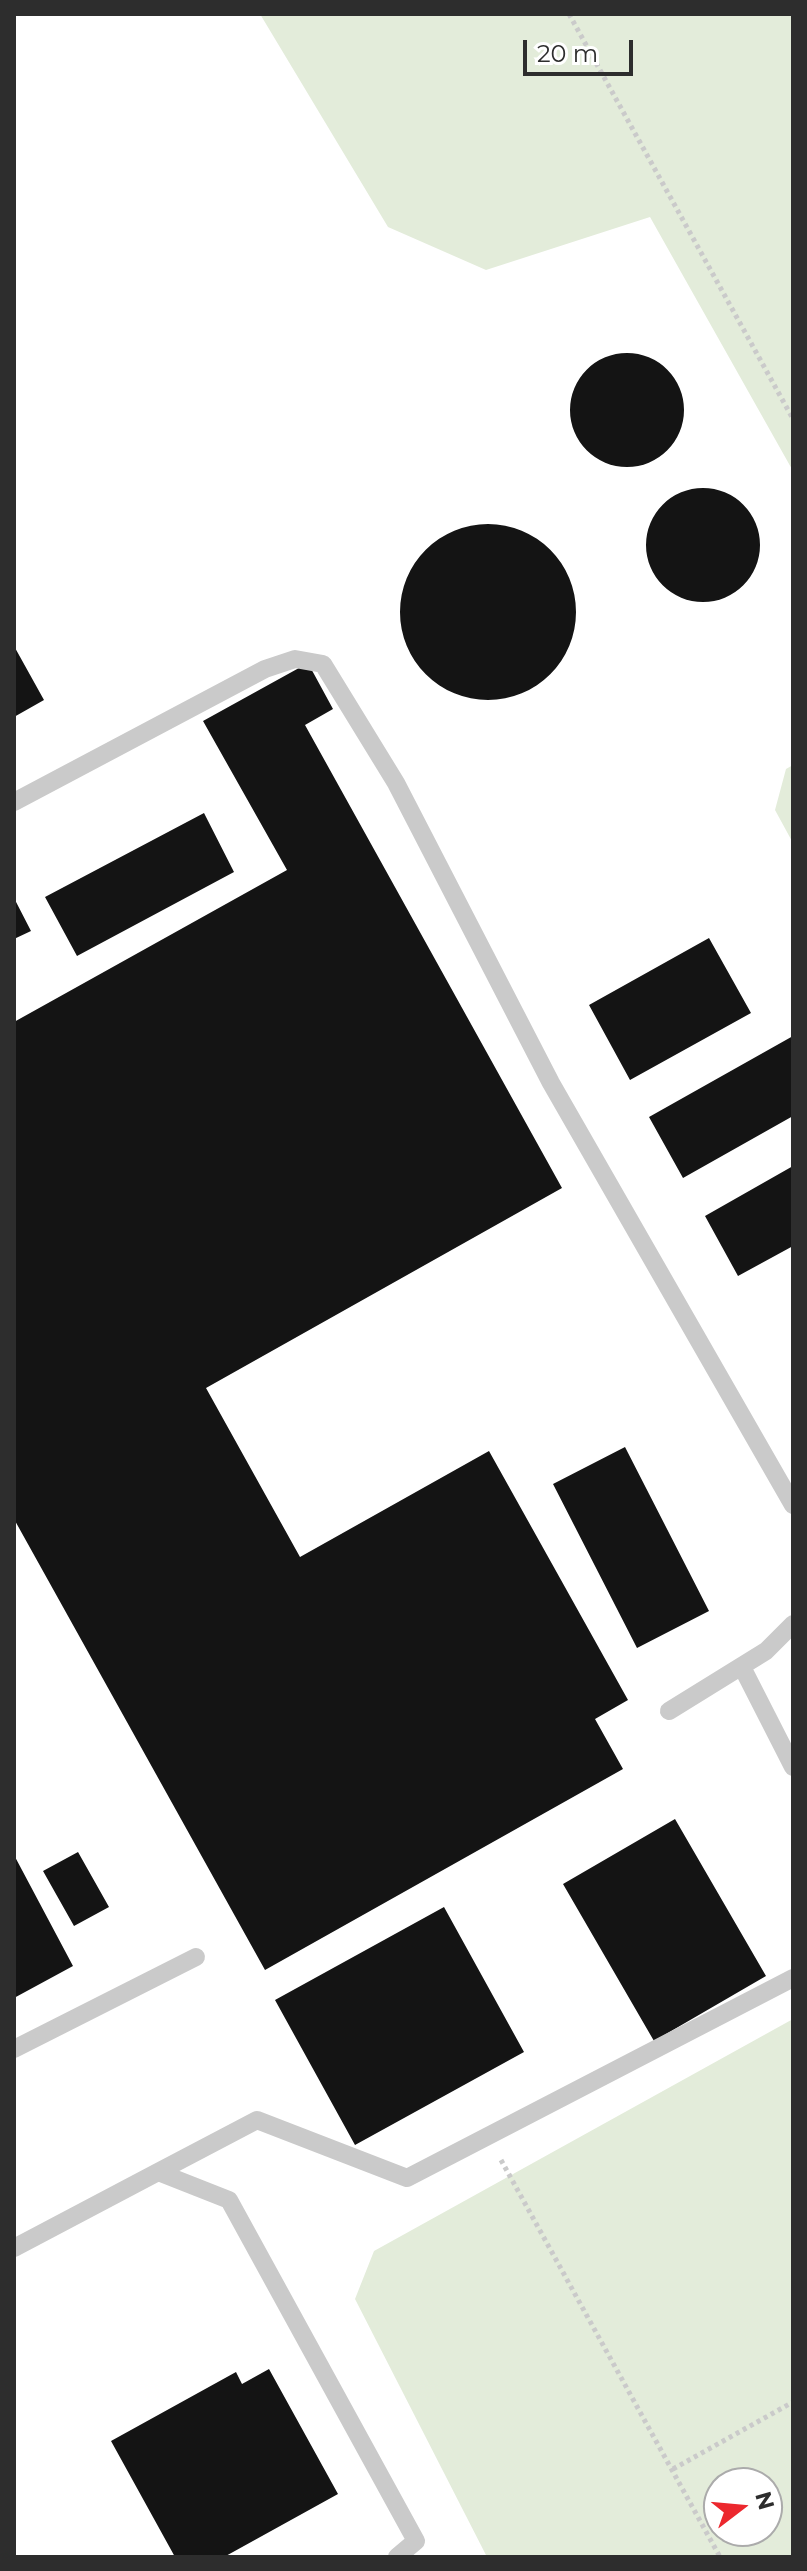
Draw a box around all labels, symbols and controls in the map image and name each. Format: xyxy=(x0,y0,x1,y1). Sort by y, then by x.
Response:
scale bar xyxy=(527,24,637,74)
text: 20 m xyxy=(537,39,598,68)
north arrow xyxy=(703,2467,783,2547)
text: N xyxy=(749,2489,780,2513)

